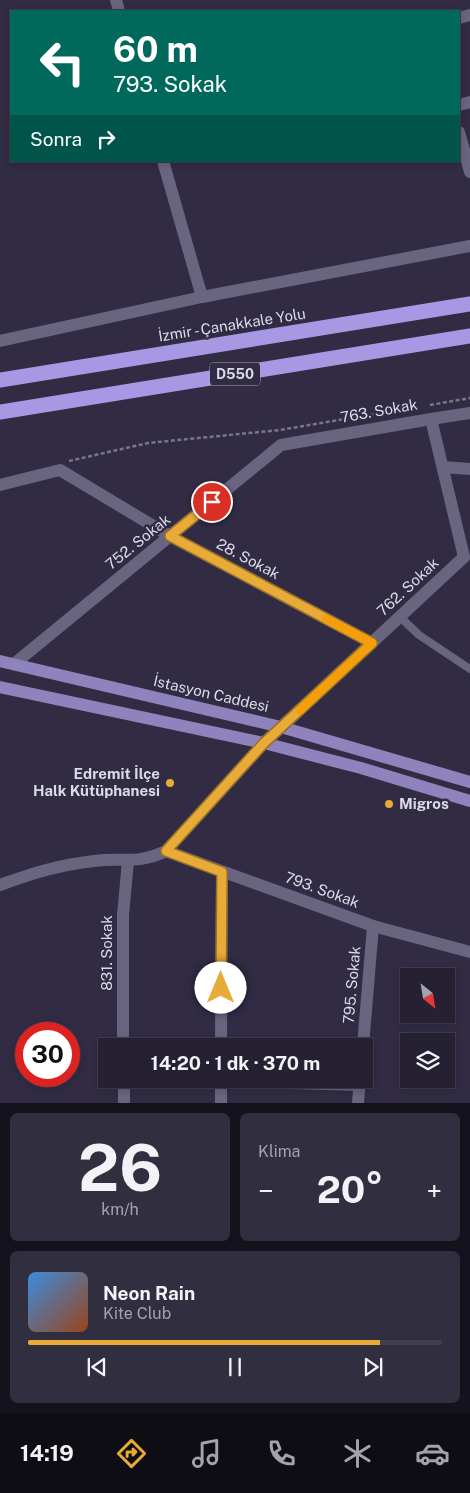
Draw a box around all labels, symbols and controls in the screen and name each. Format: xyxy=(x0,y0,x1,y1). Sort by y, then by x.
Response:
text: 60 m xyxy=(113,29,198,70)
icon: left xyxy=(30,30,95,95)
text: 793. Sokak xyxy=(113,71,227,97)
icon: right xyxy=(92,125,120,153)
text: Sonra xyxy=(30,128,82,150)
street label: İzmir - Çanakkale Yolu xyxy=(157,303,307,345)
road number: D550 xyxy=(210,362,260,386)
street label: 763. Sokak xyxy=(339,395,419,426)
pin xyxy=(191,481,233,523)
icon: arrive xyxy=(198,488,226,516)
street label: 752. Sokak xyxy=(102,510,173,573)
street label: 28. Sokak xyxy=(214,535,283,582)
street label: 762. Sokak xyxy=(374,554,442,619)
street label: İstasyon Caddesi xyxy=(152,671,271,715)
place label: Edremit İlçe Halk Kütüphanesi xyxy=(33,765,160,799)
marker: Edremit İlçe Halk Kütüphanesi xyxy=(164,777,176,789)
place label: Migros xyxy=(399,795,449,812)
marker: Migros xyxy=(383,798,395,810)
street label: 793. Sokak xyxy=(283,868,362,911)
street label: 831. Sokak xyxy=(98,915,115,991)
street label: 795. Sokak xyxy=(340,945,363,1025)
position arrow xyxy=(194,961,246,1013)
north arrow xyxy=(400,968,455,1022)
map controls xyxy=(400,968,455,1088)
speed limit sign: 30 xyxy=(15,1022,80,1087)
button: layers xyxy=(400,1033,455,1088)
text: 14:20 · 1 dk · 370 m xyxy=(151,1052,320,1074)
text: 26 xyxy=(78,1129,162,1206)
text: Klima xyxy=(258,1142,300,1161)
text: 20° xyxy=(317,1167,383,1212)
text: − xyxy=(258,1174,274,1207)
text: + xyxy=(426,1174,442,1207)
text: km/h xyxy=(101,1200,139,1219)
text: Neon Rain xyxy=(103,1282,195,1304)
text: Kite Club xyxy=(103,1304,171,1323)
icon: previous xyxy=(83,1353,111,1381)
icon: pause xyxy=(221,1353,249,1381)
icon: next xyxy=(359,1353,387,1381)
icon: directions xyxy=(114,1436,149,1471)
icon: music xyxy=(189,1436,224,1471)
icon: phone xyxy=(264,1436,299,1471)
icon: climate xyxy=(340,1436,375,1471)
icon: car xyxy=(415,1436,450,1471)
text: 14:19 xyxy=(20,1440,74,1466)

